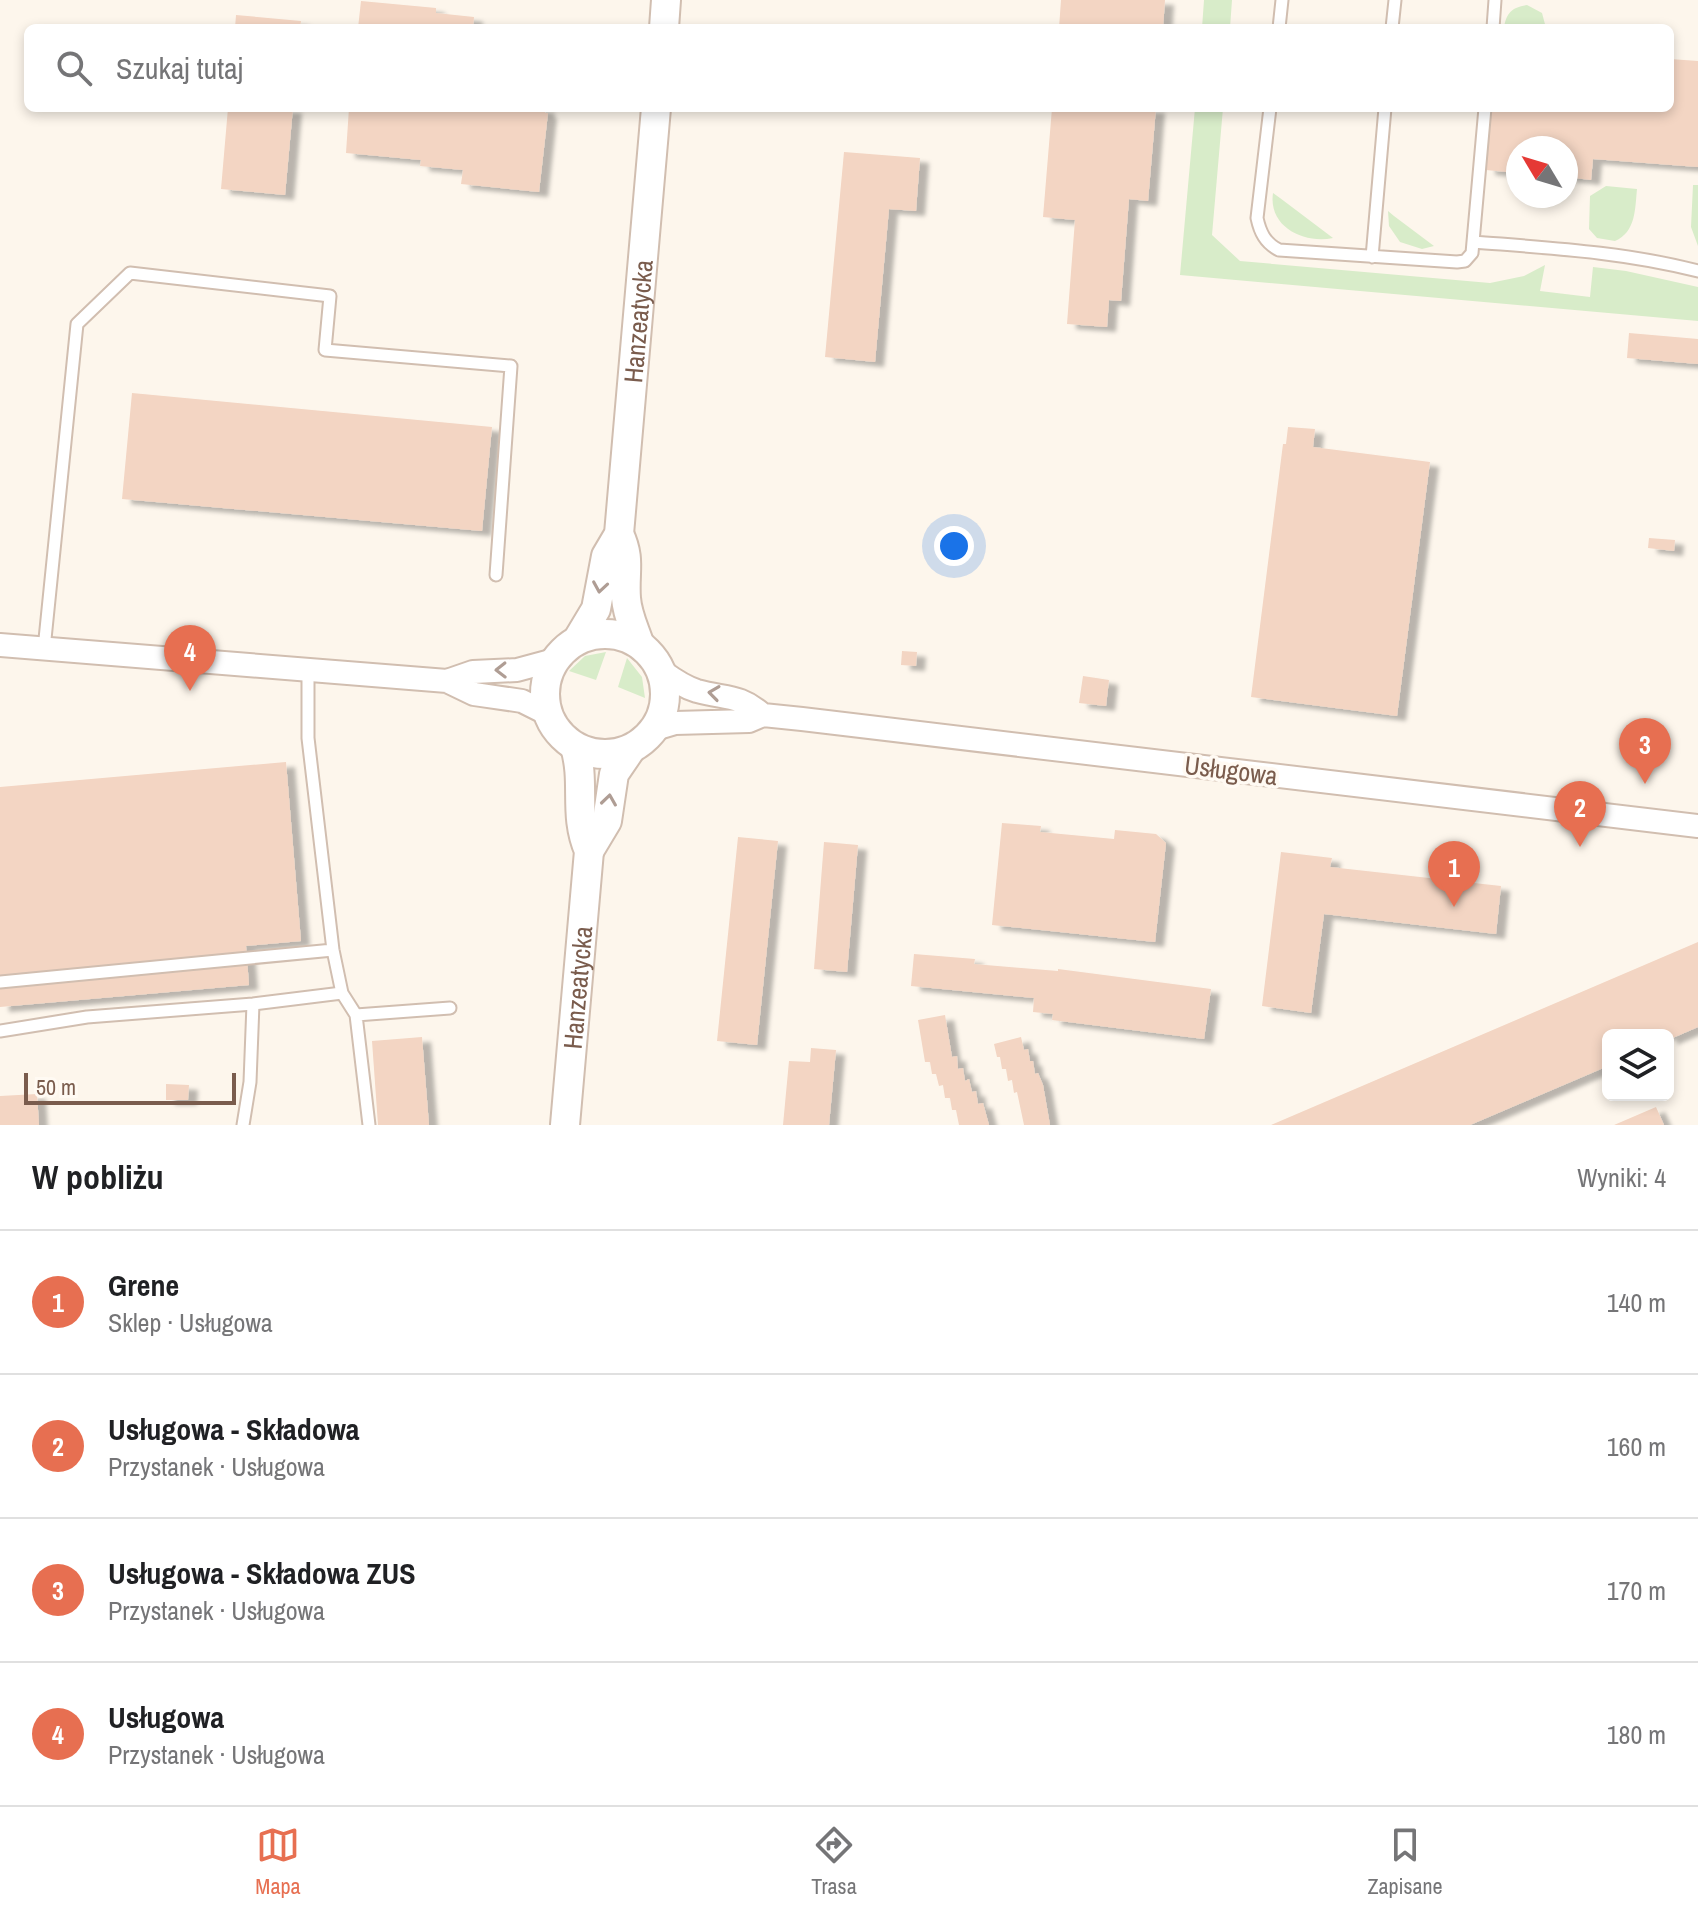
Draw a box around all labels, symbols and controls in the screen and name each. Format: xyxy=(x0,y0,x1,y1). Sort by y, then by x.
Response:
search box xyxy=(24,24,1674,112)
icon: search xyxy=(52,46,96,90)
text: Szukaj tutaj xyxy=(116,48,243,88)
north arrow xyxy=(1506,136,1578,208)
street label: Hanzeatycka xyxy=(615,258,660,384)
your location xyxy=(934,526,974,566)
one-way arrow xyxy=(593,580,610,594)
pin: 4 xyxy=(164,625,216,691)
one-way arrow xyxy=(494,662,507,679)
one-way arrow xyxy=(707,685,720,702)
pin: 3 xyxy=(1619,718,1671,784)
street label: Usługowa xyxy=(1182,747,1280,793)
pin: 2 xyxy=(1554,781,1606,847)
one-way arrow xyxy=(600,793,617,806)
pin: 1 xyxy=(1428,841,1480,907)
street label: Hanzeatycka xyxy=(554,924,600,1050)
map controls xyxy=(1602,1029,1674,1101)
button: layers xyxy=(1602,1029,1674,1101)
scale bar xyxy=(24,1069,236,1105)
text: 50 m xyxy=(36,1072,76,1102)
text: W pobliżu xyxy=(32,1154,164,1200)
text: Wyniki: 4 xyxy=(1577,1160,1666,1195)
text: Grene xyxy=(108,1265,179,1305)
text: 1 xyxy=(52,1285,64,1320)
text: 140 m xyxy=(1607,1285,1666,1320)
text: Sklep · Usługowa xyxy=(108,1305,273,1340)
text: Usługowa - Składowa xyxy=(108,1409,360,1449)
text: 2 xyxy=(52,1429,64,1464)
text: 160 m xyxy=(1607,1429,1666,1464)
text: Przystanek · Usługowa xyxy=(108,1449,325,1484)
text: Usługowa - Składowa ZUS xyxy=(108,1553,416,1593)
text: 3 xyxy=(52,1573,64,1608)
text: 170 m xyxy=(1607,1573,1666,1608)
text: Przystanek · Usługowa xyxy=(108,1593,325,1628)
text: Usługowa xyxy=(108,1697,224,1737)
text: 4 xyxy=(52,1717,64,1752)
text: 180 m xyxy=(1607,1717,1666,1752)
text: Przystanek · Usługowa xyxy=(108,1737,325,1772)
tab: Mapa xyxy=(255,1823,300,1901)
tab: Trasa xyxy=(811,1823,857,1901)
tab: Zapisane xyxy=(1367,1823,1443,1901)

